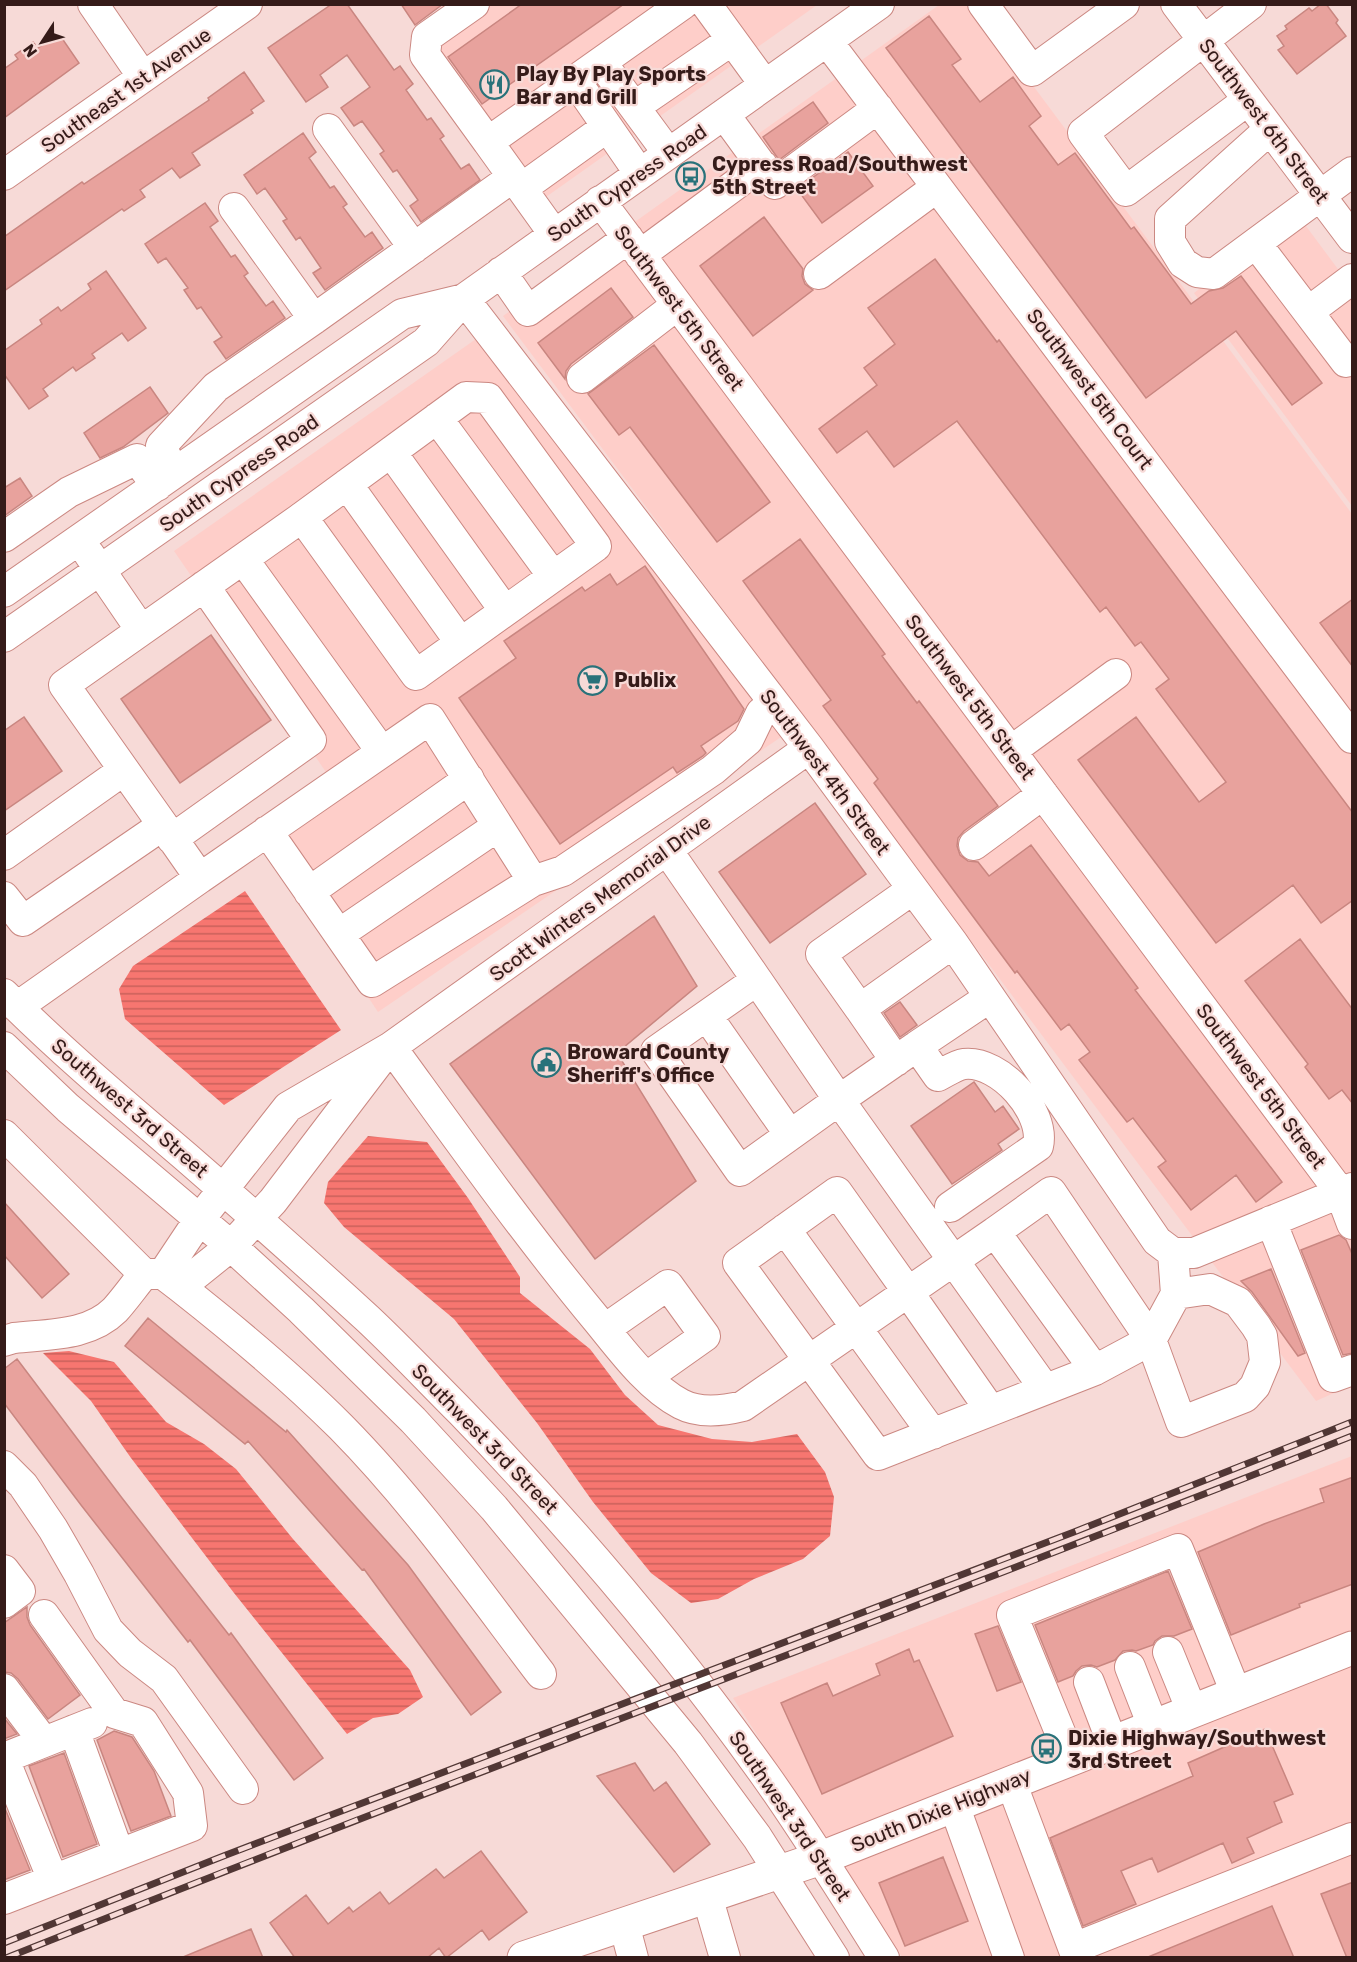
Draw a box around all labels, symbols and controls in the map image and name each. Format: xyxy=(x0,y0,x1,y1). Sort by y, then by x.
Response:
north arrow xyxy=(12,12,72,72)
street label: Southeast 1st Avenue xyxy=(36,22,216,158)
street label: Southwest 6th Street xyxy=(1194,34,1334,208)
text: N xyxy=(19,40,41,61)
place label: Play By Play Sports Bar and Grill xyxy=(516,62,706,109)
restaurant icon: Play By Play Sports Bar and Grill xyxy=(479,69,511,101)
street label: South Cypress Road xyxy=(543,119,711,247)
place label: Cypress Road/Southwest 5th Street xyxy=(712,152,968,199)
bus stop icon: Cypress Road/Southwest 5th Street xyxy=(675,160,707,192)
street label: Southwest 5th Street xyxy=(609,221,749,395)
street label: Southwest 5th Court xyxy=(1022,304,1158,474)
street label: South Cypress Road xyxy=(155,409,323,537)
street label: Southwest 5th Street xyxy=(900,610,1040,784)
supermarket icon: Publix xyxy=(577,664,609,696)
place label: Publix xyxy=(614,668,676,692)
street label: Southwest 4th Street xyxy=(755,685,895,860)
street label: Scott Winters Memorial Drive xyxy=(485,810,715,986)
street label: Southwest 5th Street xyxy=(1191,999,1331,1173)
street label: Southwest 3rd Street xyxy=(47,1033,213,1183)
place label: Broward County Sheriff's Office xyxy=(567,1040,729,1087)
public building icon: Broward County Sheriff's Office xyxy=(530,1047,562,1079)
street label: Southwest 3rd Street xyxy=(407,1359,563,1519)
street label: Southwest 3rd Street xyxy=(724,1726,856,1906)
place label: Dixie Highway/Southwest 3rd Street xyxy=(1068,1726,1326,1773)
bus stop icon: Dixie Highway/Southwest 3rd Street xyxy=(1031,1733,1063,1765)
street label: South Dixie Highway xyxy=(848,1763,1034,1857)

